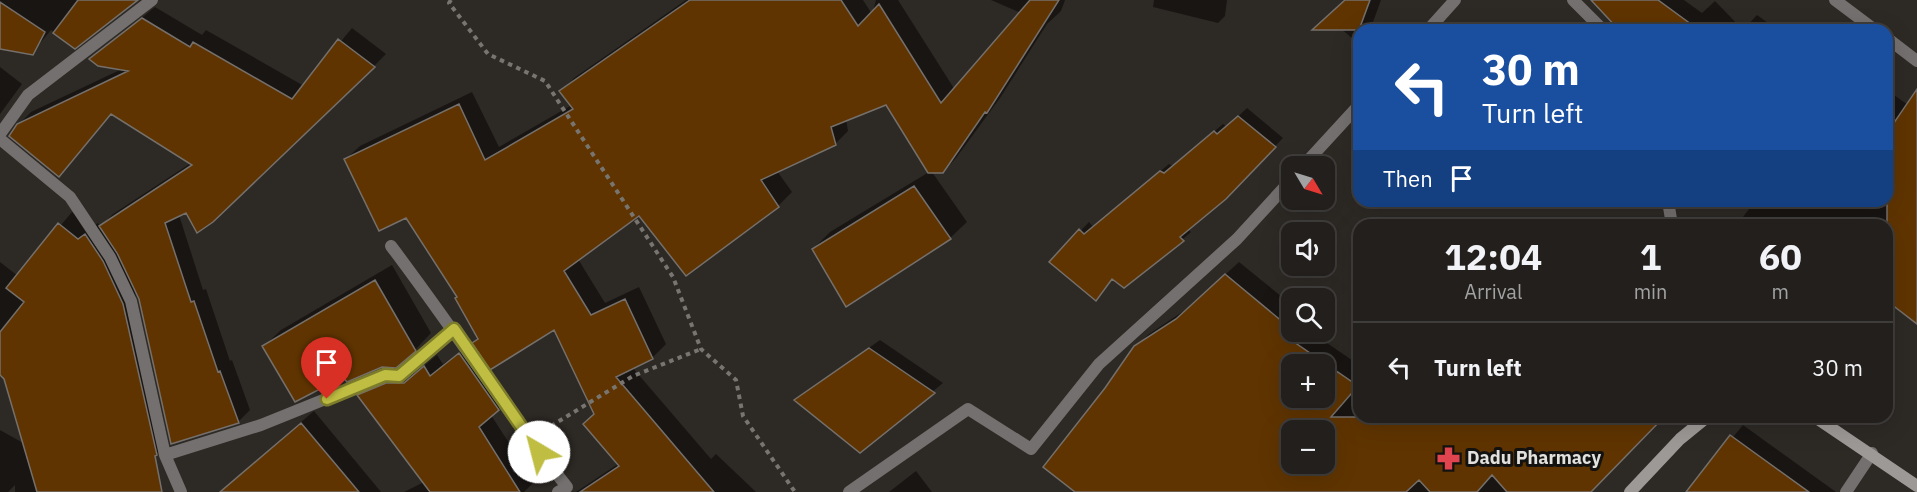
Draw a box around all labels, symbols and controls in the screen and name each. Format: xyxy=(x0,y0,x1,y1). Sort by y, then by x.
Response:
text: 30 m xyxy=(1482,42,1580,97)
icon: left xyxy=(1383,48,1461,126)
text: Turn left xyxy=(1482,95,1583,130)
north arrow xyxy=(1281,156,1335,210)
map controls xyxy=(1281,156,1335,474)
icon: arrive xyxy=(1445,162,1478,195)
text: Then xyxy=(1383,164,1433,193)
button: sound xyxy=(1281,222,1335,276)
text: 12:04 xyxy=(1444,233,1542,280)
text: 1 xyxy=(1640,233,1661,280)
text: 60 xyxy=(1759,233,1802,280)
text: Arrival xyxy=(1464,278,1522,305)
text: min xyxy=(1634,278,1667,305)
text: m xyxy=(1771,278,1789,305)
button: search xyxy=(1281,288,1335,342)
pin xyxy=(301,337,352,399)
icon: arrive xyxy=(310,346,343,379)
icon: left xyxy=(1383,351,1416,384)
text: Turn left xyxy=(1434,353,1522,382)
text: 30 m xyxy=(1812,353,1863,382)
button: + xyxy=(1281,354,1335,408)
position arrow xyxy=(507,420,571,484)
button: − xyxy=(1281,420,1335,474)
pharmacy icon: Dadu Pharmacy xyxy=(1436,445,1462,471)
place label: Dadu Pharmacy xyxy=(1467,446,1601,469)

